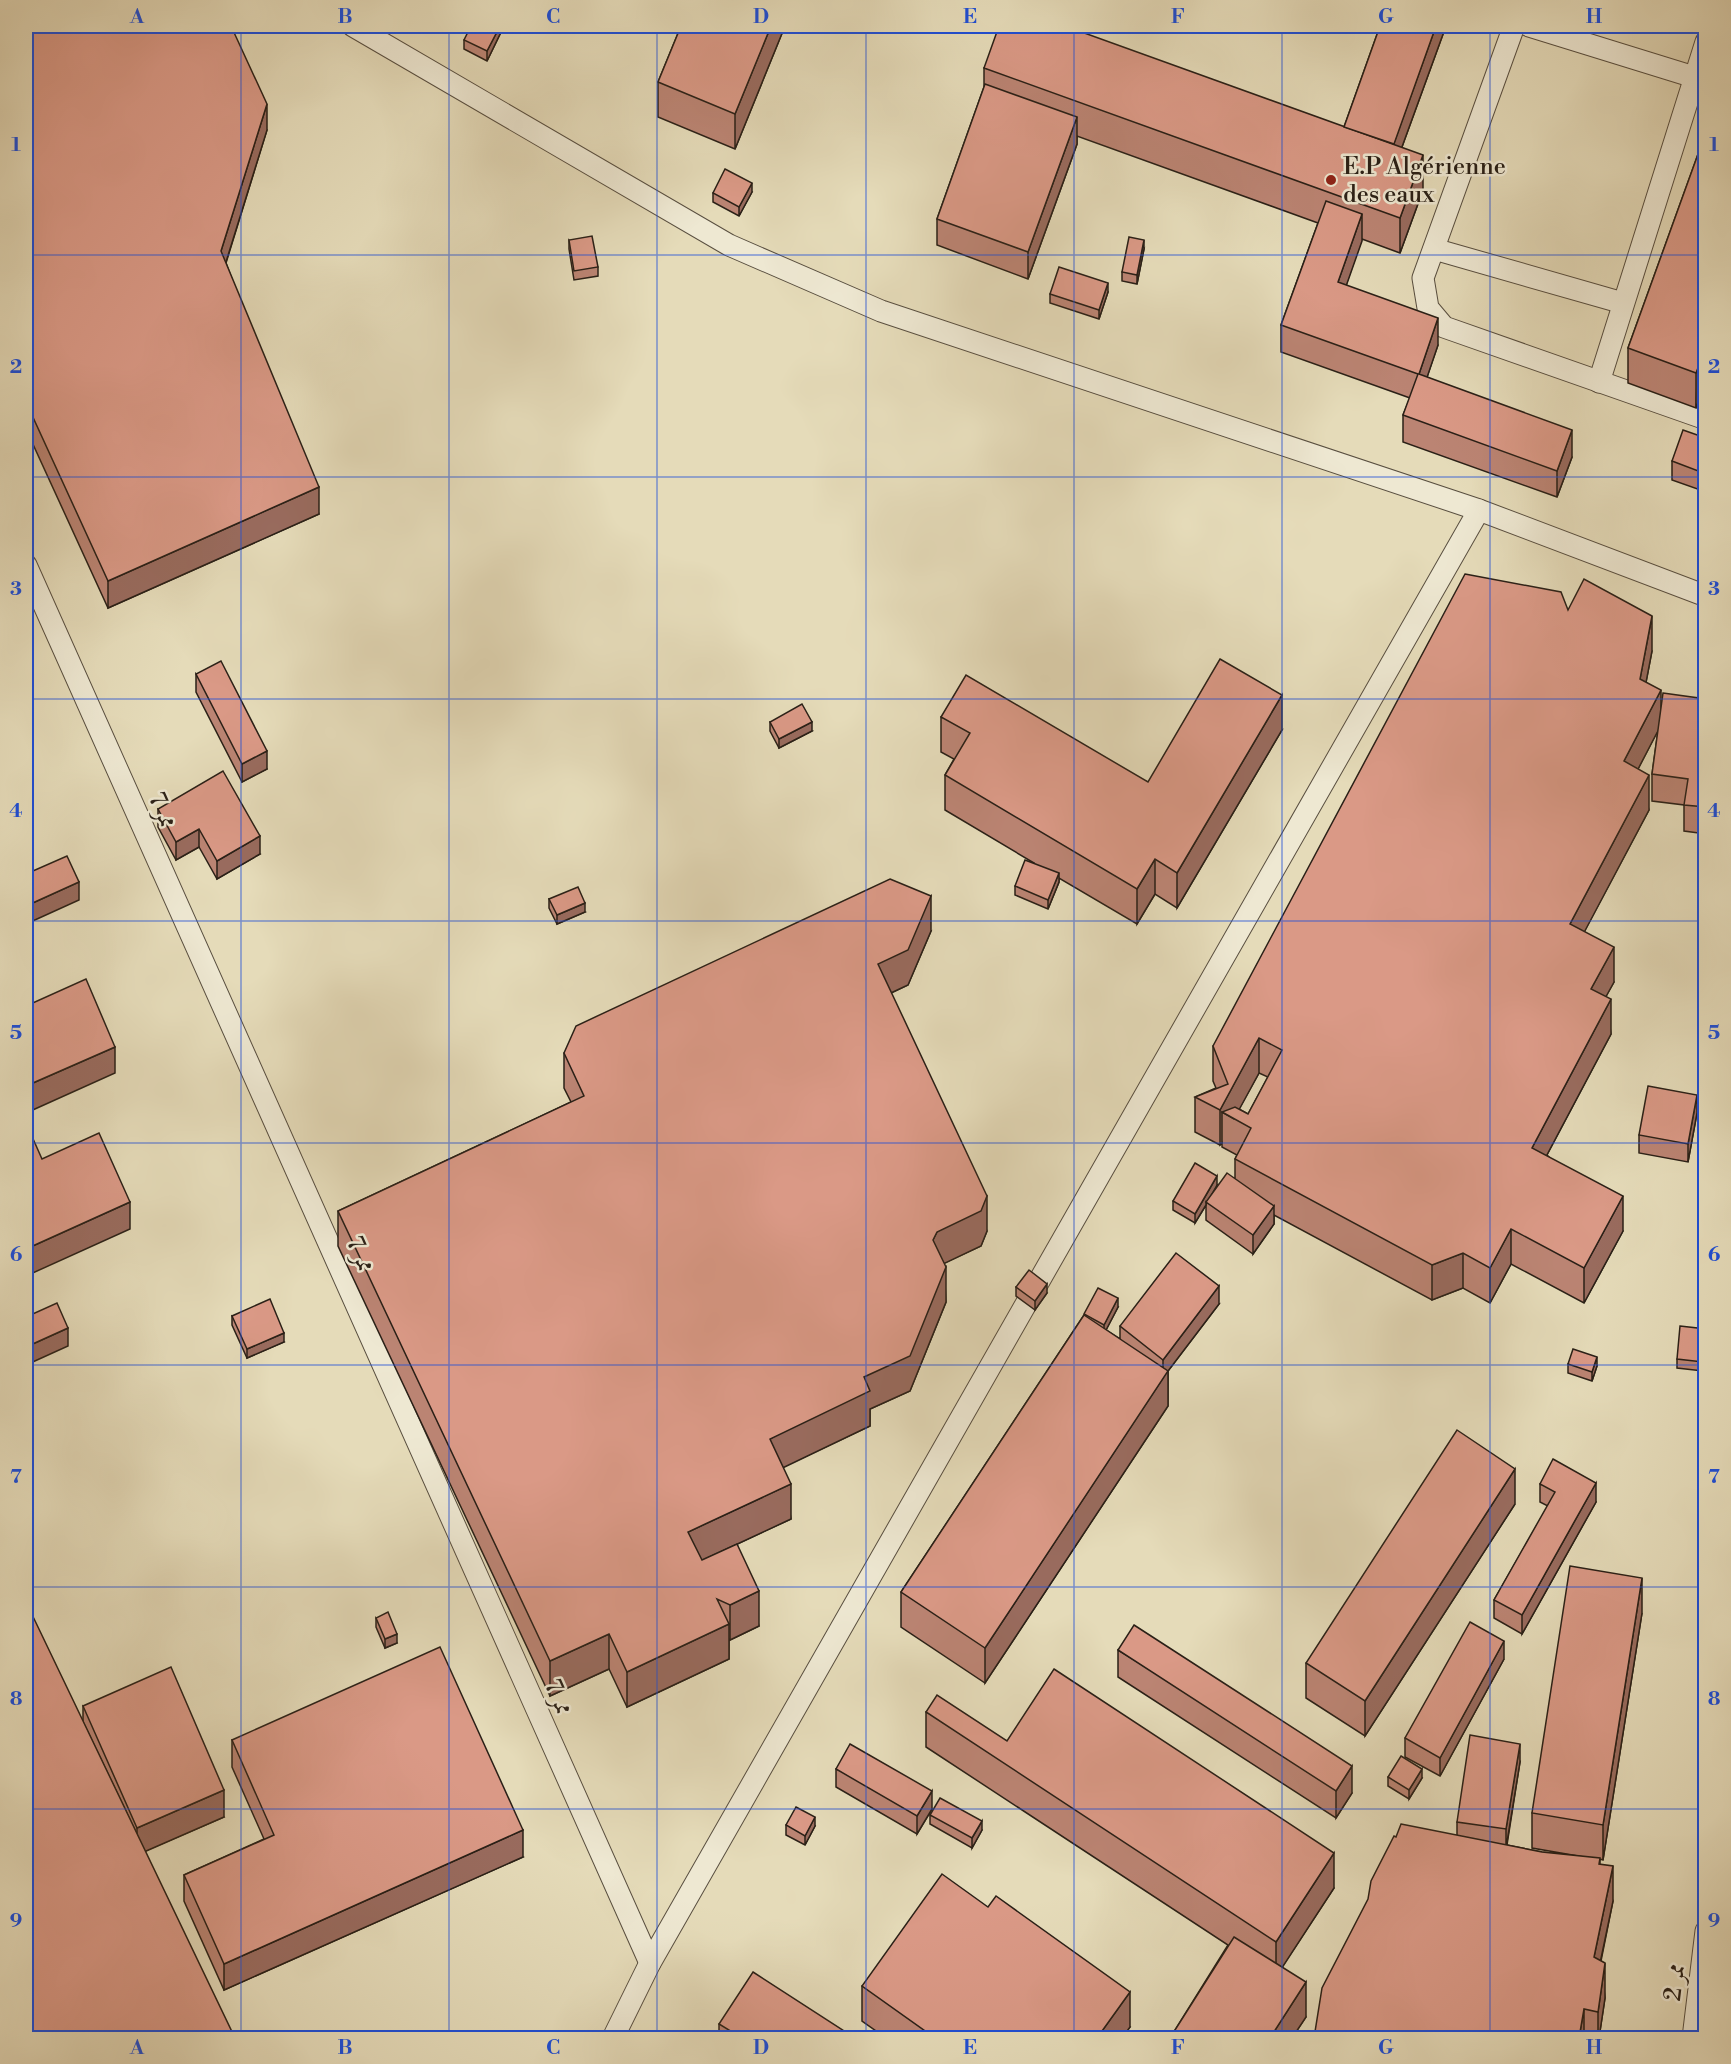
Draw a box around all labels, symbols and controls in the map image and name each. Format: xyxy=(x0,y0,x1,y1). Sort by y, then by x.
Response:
text: A xyxy=(129,5,145,30)
text: B xyxy=(337,5,353,30)
text: C xyxy=(546,5,560,30)
text: D xyxy=(753,5,769,30)
text: E xyxy=(963,5,977,30)
text: F xyxy=(1171,5,1185,30)
text: G xyxy=(1378,5,1394,30)
text: H xyxy=(1586,5,1603,30)
text: 1 xyxy=(11,133,21,158)
text: 1 xyxy=(1709,133,1719,158)
place label: E.P Algérienne des eaux xyxy=(1343,152,1506,210)
marker: E.P Algérienne des eaux xyxy=(1324,173,1338,187)
text: 2 xyxy=(10,355,22,380)
text: 2 xyxy=(1708,355,1720,380)
text: 3 xyxy=(10,577,22,602)
text: 3 xyxy=(1708,577,1720,602)
street label: ممر 7 xyxy=(141,788,183,833)
text: 4 xyxy=(9,799,23,824)
text: 4 xyxy=(1707,799,1721,824)
text: 5 xyxy=(10,1021,22,1046)
text: 5 xyxy=(1708,1021,1720,1046)
street label: ممر 7 xyxy=(339,1232,381,1277)
text: 6 xyxy=(10,1243,23,1268)
text: 6 xyxy=(1708,1243,1721,1268)
text: 7 xyxy=(10,1465,22,1490)
text: 7 xyxy=(1708,1465,1720,1490)
street label: ممر 7 xyxy=(537,1675,579,1720)
text: 8 xyxy=(10,1687,23,1712)
text: 8 xyxy=(1708,1687,1721,1712)
text: 9 xyxy=(10,1909,22,1934)
text: 9 xyxy=(1708,1909,1720,1934)
street label: ممر 2 xyxy=(1658,1962,1692,2003)
text: A xyxy=(129,2036,145,2061)
text: B xyxy=(337,2036,353,2061)
text: C xyxy=(546,2036,560,2061)
text: D xyxy=(753,2036,769,2061)
text: E xyxy=(963,2036,977,2061)
text: F xyxy=(1171,2036,1185,2061)
text: G xyxy=(1378,2036,1394,2061)
text: H xyxy=(1586,2036,1603,2061)

